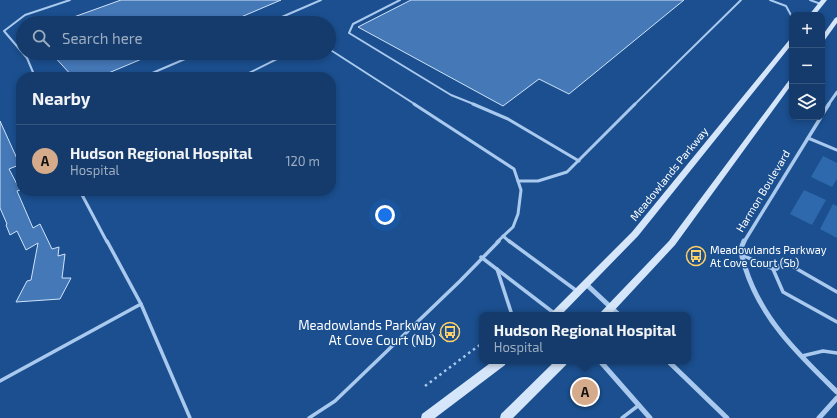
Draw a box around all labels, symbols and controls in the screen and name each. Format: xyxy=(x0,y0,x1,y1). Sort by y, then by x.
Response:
map controls xyxy=(789,12,825,120)
button: + xyxy=(789,12,825,48)
search box xyxy=(16,16,336,60)
icon: search xyxy=(30,27,52,49)
text: Search here xyxy=(62,29,143,47)
button: − xyxy=(789,48,825,84)
button: layers xyxy=(789,84,825,120)
text: Nearby xyxy=(32,88,90,108)
street label: Meadowlands Parkway xyxy=(627,124,710,223)
text: Hudson Regional Hospital xyxy=(70,144,252,162)
street label: Harmon Boulevard xyxy=(733,147,792,234)
text: A xyxy=(41,153,49,169)
text: 120 m xyxy=(285,153,320,169)
text: Hospital xyxy=(70,162,119,178)
your location xyxy=(375,205,395,225)
place label: Meadowlands Parkway At Cove Court (Sb) xyxy=(710,243,827,269)
bus stop icon: Meadowlands Parkway At Cove Court (Sb) xyxy=(685,245,707,267)
popup xyxy=(479,312,691,364)
place label: Meadowlands Parkway At Cove Court (Nb) xyxy=(298,317,436,348)
bus stop icon: Meadowlands Parkway At Cove Court (Nb) xyxy=(439,321,461,343)
text: Hudson Regional Hospital xyxy=(494,321,676,339)
text: Hospital xyxy=(494,339,543,355)
pin: A xyxy=(572,377,598,407)

